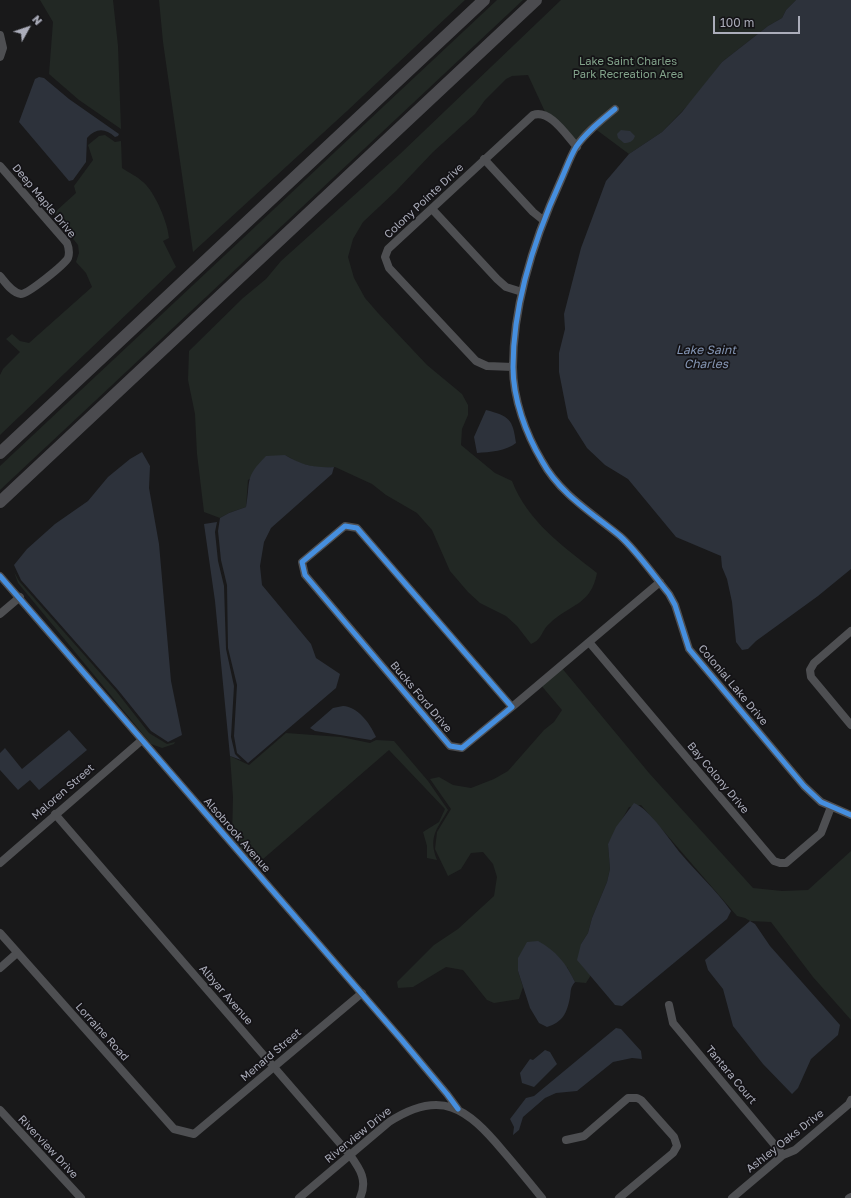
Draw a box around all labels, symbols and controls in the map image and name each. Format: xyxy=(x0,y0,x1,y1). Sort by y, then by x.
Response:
north arrow xyxy=(8,8,48,48)
scale bar xyxy=(715,8,802,34)
text: N xyxy=(30,13,45,27)
text: 100 m xyxy=(720,15,754,30)
park label: Lake Saint Charles Park Recreation Area xyxy=(573,55,683,81)
street label: Deep Maple Drive xyxy=(9,161,79,241)
street label: Colony Pointe Drive xyxy=(382,161,466,241)
water label: Lake Saint Charles xyxy=(676,343,736,371)
street label: Colonial Lake Drive xyxy=(695,642,771,728)
street label: Bucks Ford Drive xyxy=(387,659,455,735)
street label: Bay Colony Drive xyxy=(684,740,752,816)
street label: Maloren Street xyxy=(29,761,97,823)
street label: Alsobrook Avenue xyxy=(201,795,273,875)
street label: Albyar Avenue xyxy=(196,962,256,1028)
street label: Lorraine Road xyxy=(73,1000,131,1064)
street label: Menard Street xyxy=(238,1026,304,1084)
street label: Tantara Court xyxy=(703,1043,759,1107)
street label: Riverview Drive xyxy=(322,1104,394,1166)
street label: Ashley Oaks Drive xyxy=(744,1107,826,1175)
street label: Riverview Drive xyxy=(15,1113,81,1181)

